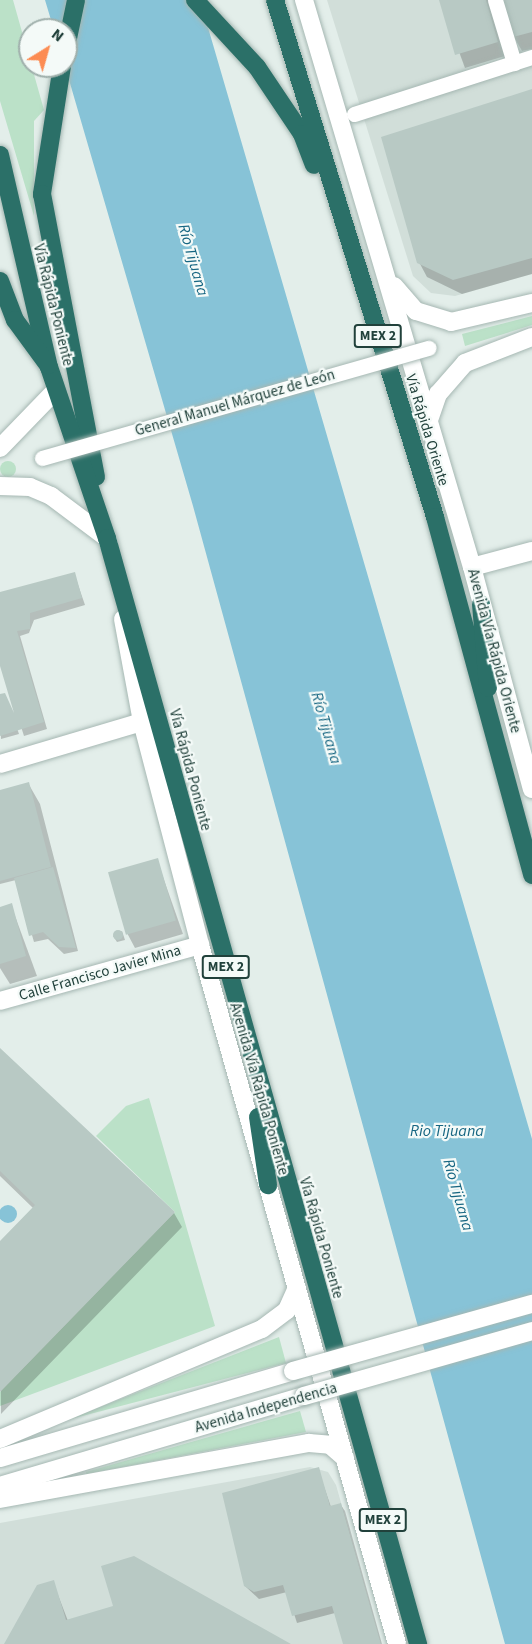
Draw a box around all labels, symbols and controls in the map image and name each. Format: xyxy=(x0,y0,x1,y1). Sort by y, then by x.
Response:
north arrow xyxy=(18,18,78,78)
text: N xyxy=(47,23,68,47)
water label: Río Tijuana xyxy=(174,222,212,298)
street label: Vía Rápida Poniente xyxy=(29,242,77,368)
road number: MEX 2 xyxy=(352,325,404,347)
street label: General Manuel Márquez de León xyxy=(133,366,337,440)
street label: Vía Rápida Oriente xyxy=(401,372,453,488)
street label: Avenida Vía Rápida Oriente xyxy=(463,567,525,735)
water label: Río Tijuana xyxy=(307,690,345,766)
street label: Vía Rápida Poniente xyxy=(165,707,215,833)
street label: Calle Francisco Javier Mina xyxy=(17,941,183,1005)
road number: MEX 2 xyxy=(200,956,252,978)
street label: Avenida Vía Rápida Poniente xyxy=(226,1001,292,1177)
water label: Rio Tijuana xyxy=(410,1121,484,1141)
water label: Río Tijuana xyxy=(439,1157,477,1233)
street label: Vía Rápida Poniente xyxy=(295,1175,347,1301)
street label: Avenida Independencia xyxy=(193,1379,339,1437)
road number: MEX 2 xyxy=(358,1509,409,1531)

